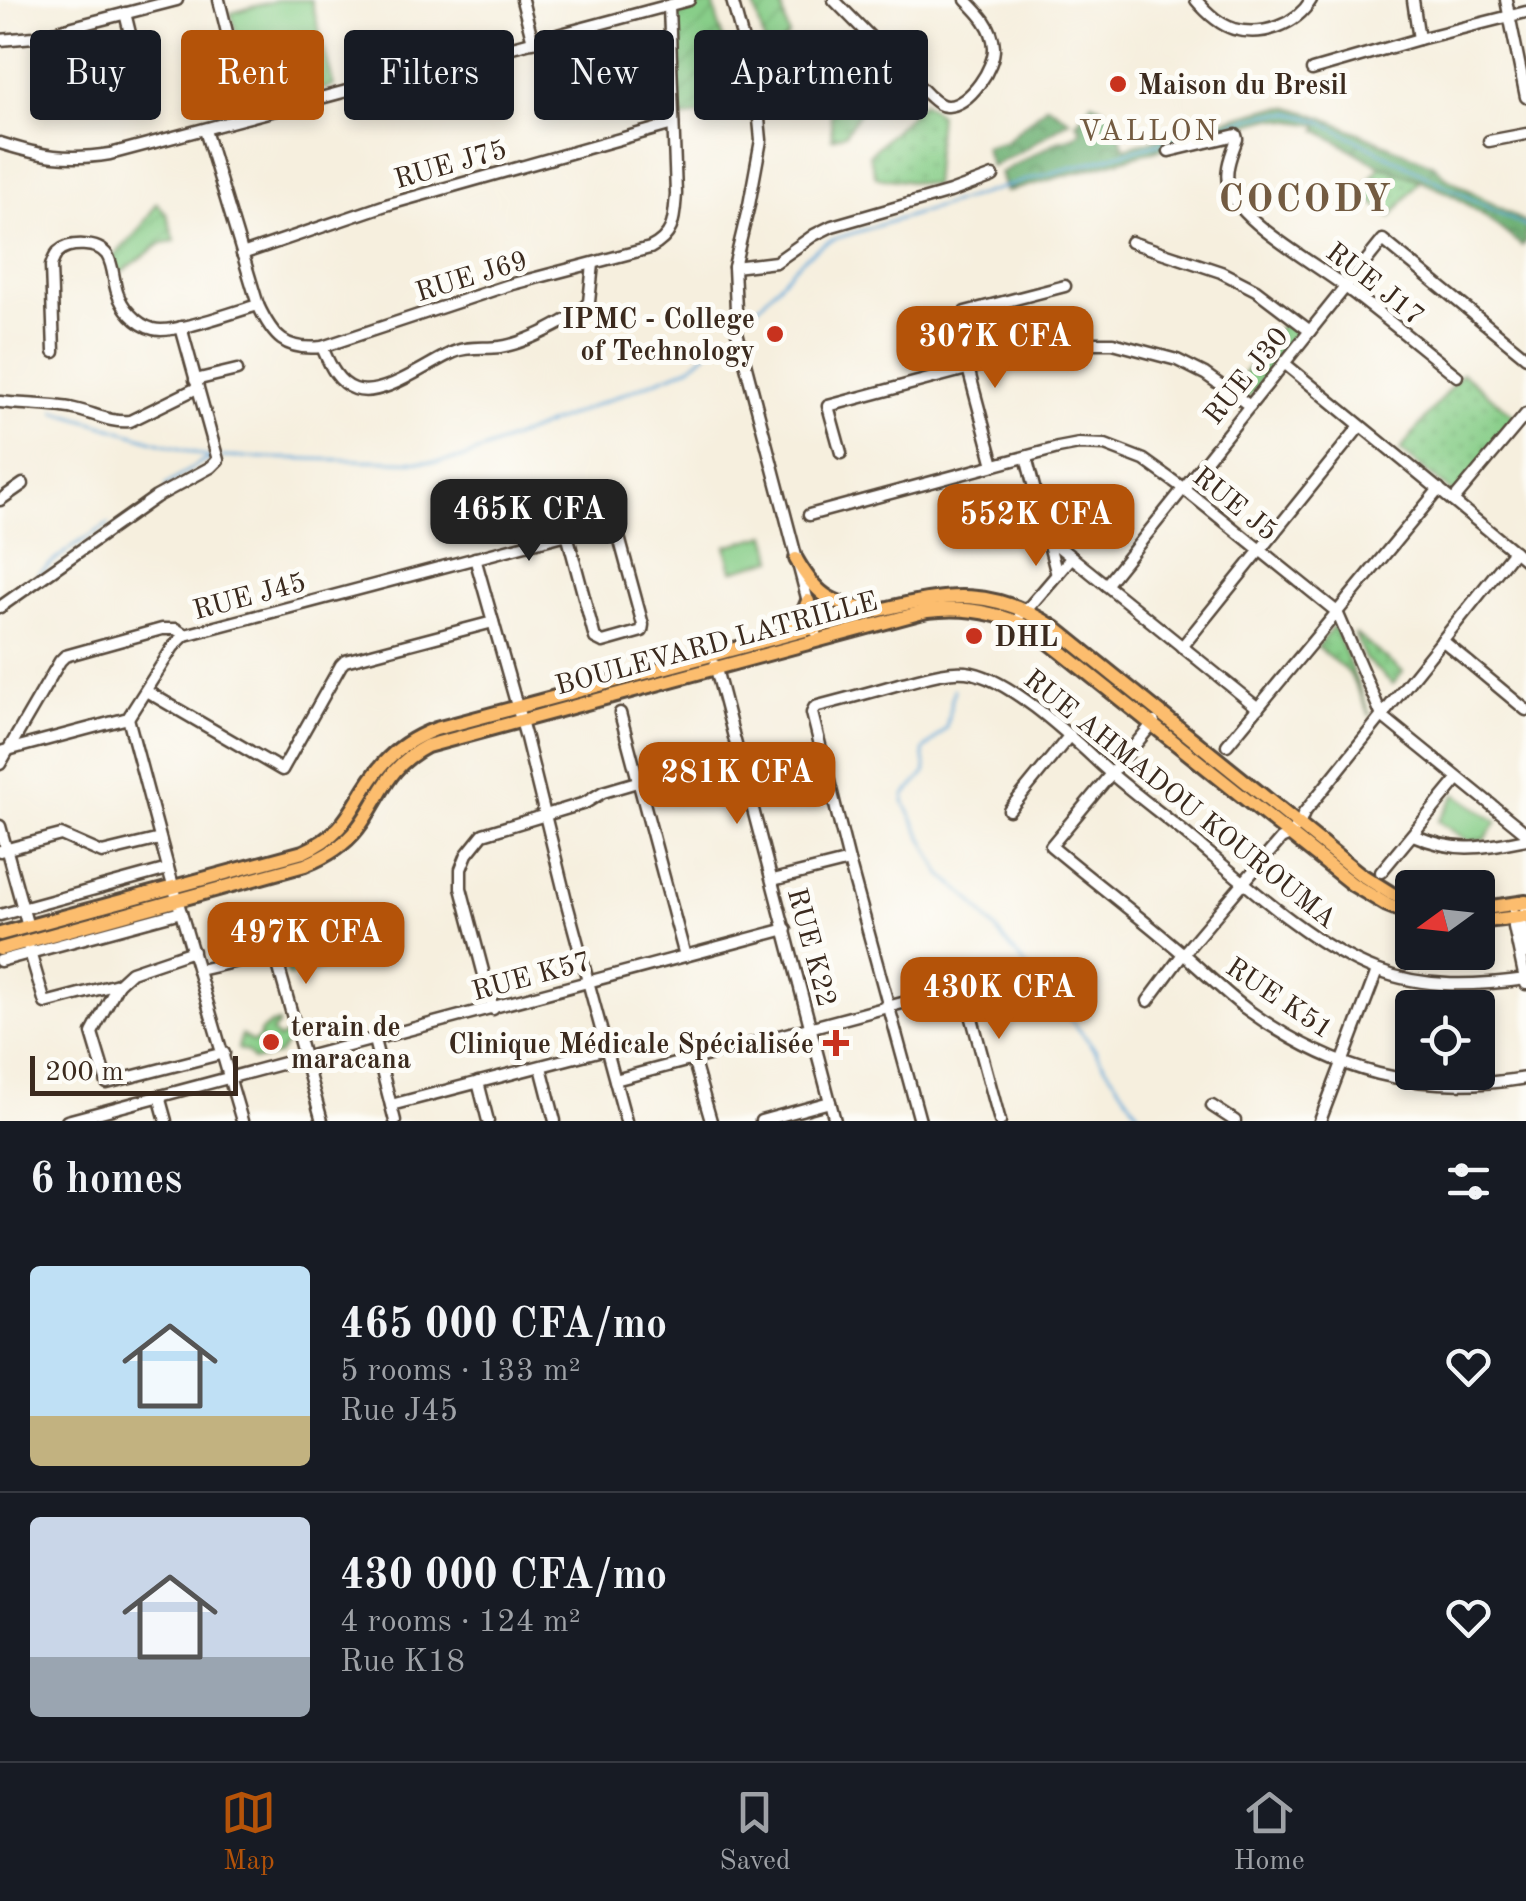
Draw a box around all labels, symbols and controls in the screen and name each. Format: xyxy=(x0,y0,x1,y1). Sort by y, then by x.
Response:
chip: Buy xyxy=(30,30,161,120)
chip: Rent xyxy=(181,30,324,120)
chip: Filters xyxy=(344,30,514,120)
chip: New xyxy=(534,30,674,120)
chip: Apartment xyxy=(694,30,928,120)
marker: Maison du Bresil xyxy=(1107,73,1129,95)
place label: Maison du Bresil xyxy=(1138,73,1348,101)
district label: VALLON xyxy=(1078,117,1220,147)
street label: RUE J75 xyxy=(391,136,510,195)
district label: COCODY xyxy=(1219,182,1393,220)
street label: RUE J17 xyxy=(1320,239,1428,332)
street label: RUE J69 xyxy=(412,248,531,308)
pin: 307K CFA xyxy=(892,306,1098,391)
place label: IPMC - College of Technology xyxy=(562,307,755,367)
text: 307K CFA xyxy=(918,322,1072,354)
marker: IPMC - College of Technology xyxy=(764,323,786,345)
street label: RUE J30 xyxy=(1200,323,1295,431)
street label: RUE J5 xyxy=(1187,463,1282,547)
pin: 465K CFA xyxy=(426,479,632,564)
pin: 552K CFA xyxy=(933,484,1139,569)
text: 465K CFA xyxy=(452,495,606,527)
text: 552K CFA xyxy=(959,500,1113,532)
street label: RUE J45 xyxy=(190,569,309,626)
street label: BOULEVARD LATRILLE xyxy=(553,588,881,701)
marker: DHL xyxy=(963,625,985,647)
place label: DHL xyxy=(994,625,1058,653)
street label: RUE AHMADOU KOUROUMA xyxy=(1018,666,1341,935)
pin: 281K CFA xyxy=(634,742,840,827)
text: 281K CFA xyxy=(660,758,814,790)
north arrow xyxy=(1395,870,1495,970)
map controls xyxy=(1395,870,1495,1090)
street label: RUE K22 xyxy=(781,885,839,1010)
pin: 497K CFA xyxy=(203,902,409,987)
text: 497K CFA xyxy=(229,918,383,950)
street label: RUE K57 xyxy=(469,949,594,1007)
street label: RUE K51 xyxy=(1220,954,1337,1045)
pin: 430K CFA xyxy=(896,957,1102,1042)
text: 430K CFA xyxy=(922,973,1076,1005)
button: locate xyxy=(1395,990,1495,1090)
place label: terain de maracana xyxy=(291,1015,411,1075)
marker: Clinique Médicale Spécialisée xyxy=(823,1030,849,1056)
marker: terain de maracana xyxy=(260,1031,282,1053)
place label: Clinique Médicale Spécialisée xyxy=(448,1032,814,1060)
scale bar xyxy=(30,1051,238,1096)
text: 200 m xyxy=(45,1059,124,1087)
icon: filters xyxy=(1441,1154,1496,1209)
text: 6 homes xyxy=(30,1160,182,1202)
text: 465 000 CFA/mo xyxy=(340,1305,667,1347)
icon: home xyxy=(110,1306,230,1426)
icon: heart xyxy=(1441,1339,1496,1394)
text: 5 rooms · 133 m² xyxy=(340,1356,581,1388)
text: Rue J45 xyxy=(340,1396,458,1428)
text: 430 000 CFA/mo xyxy=(340,1556,667,1598)
icon: home xyxy=(110,1557,230,1677)
icon: heart xyxy=(1441,1590,1496,1645)
text: 4 rooms · 124 m² xyxy=(340,1607,581,1639)
text: Rue K18 xyxy=(340,1647,465,1679)
tab: Map xyxy=(221,1785,276,1880)
tab: Saved xyxy=(719,1785,791,1880)
tab: Home xyxy=(1233,1785,1305,1880)

